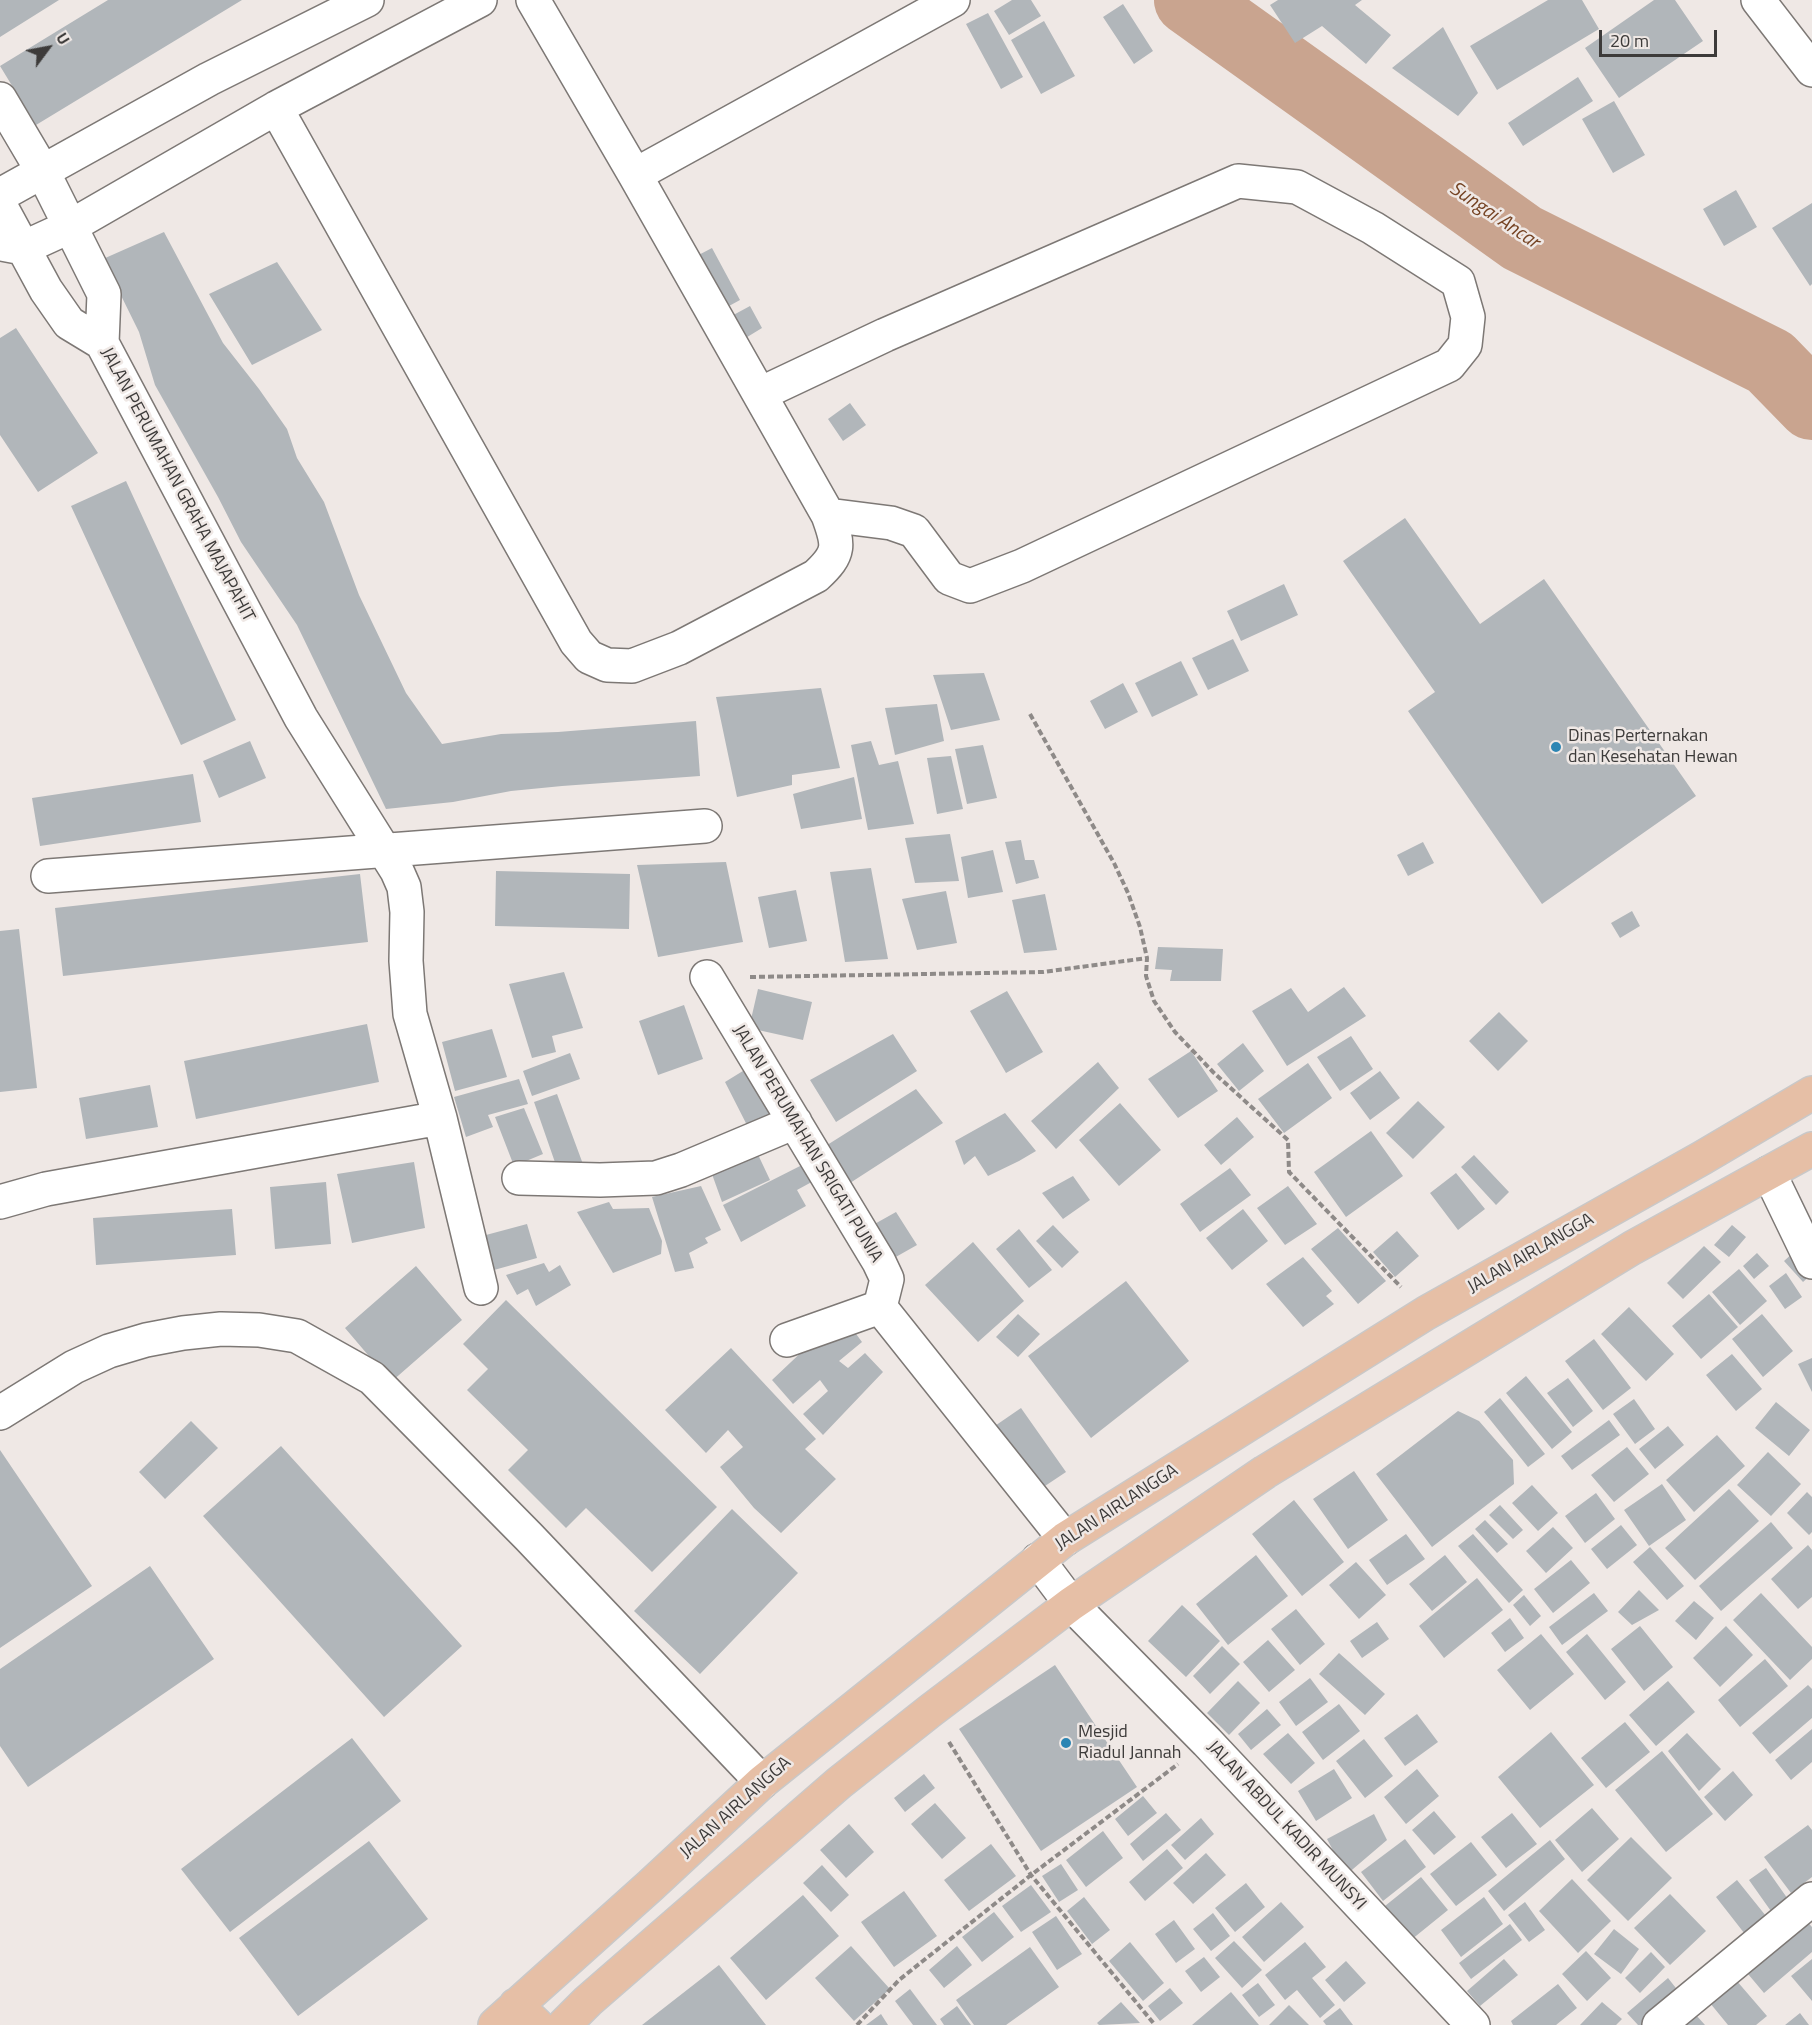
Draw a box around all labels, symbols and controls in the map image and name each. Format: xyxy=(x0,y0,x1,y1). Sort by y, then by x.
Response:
north arrow xyxy=(18,18,78,78)
scale bar xyxy=(1602,18,1720,56)
text: 20 m xyxy=(1610,27,1649,54)
text: U xyxy=(50,28,76,49)
water label: Sungai Ancar xyxy=(1445,177,1543,255)
street label: JALAN PERUMAHAN GRAHA MAJAPAHIT xyxy=(95,344,259,626)
place label: Dinas Perternakan dan Kesehatan Hewan xyxy=(1568,726,1738,768)
marker: Dinas Perternakan dan Kesehatan Hewan xyxy=(1549,740,1563,754)
street label: JALAN PERUMAHAN SRIGATI PUNIA xyxy=(727,1021,887,1267)
street label: JALAN AIRLANGGA xyxy=(1464,1209,1598,1299)
street label: JALAN AIRLANGGA xyxy=(1052,1460,1182,1556)
place label: Mesjid Riadul Jannah xyxy=(1078,1722,1181,1764)
marker: Mesjid Riadul Jannah xyxy=(1059,1736,1073,1750)
street label: JALAN ABDUL KADIR MUNSYI xyxy=(1202,1737,1370,1915)
street label: JALAN AIRLANGGA xyxy=(676,1752,796,1864)

